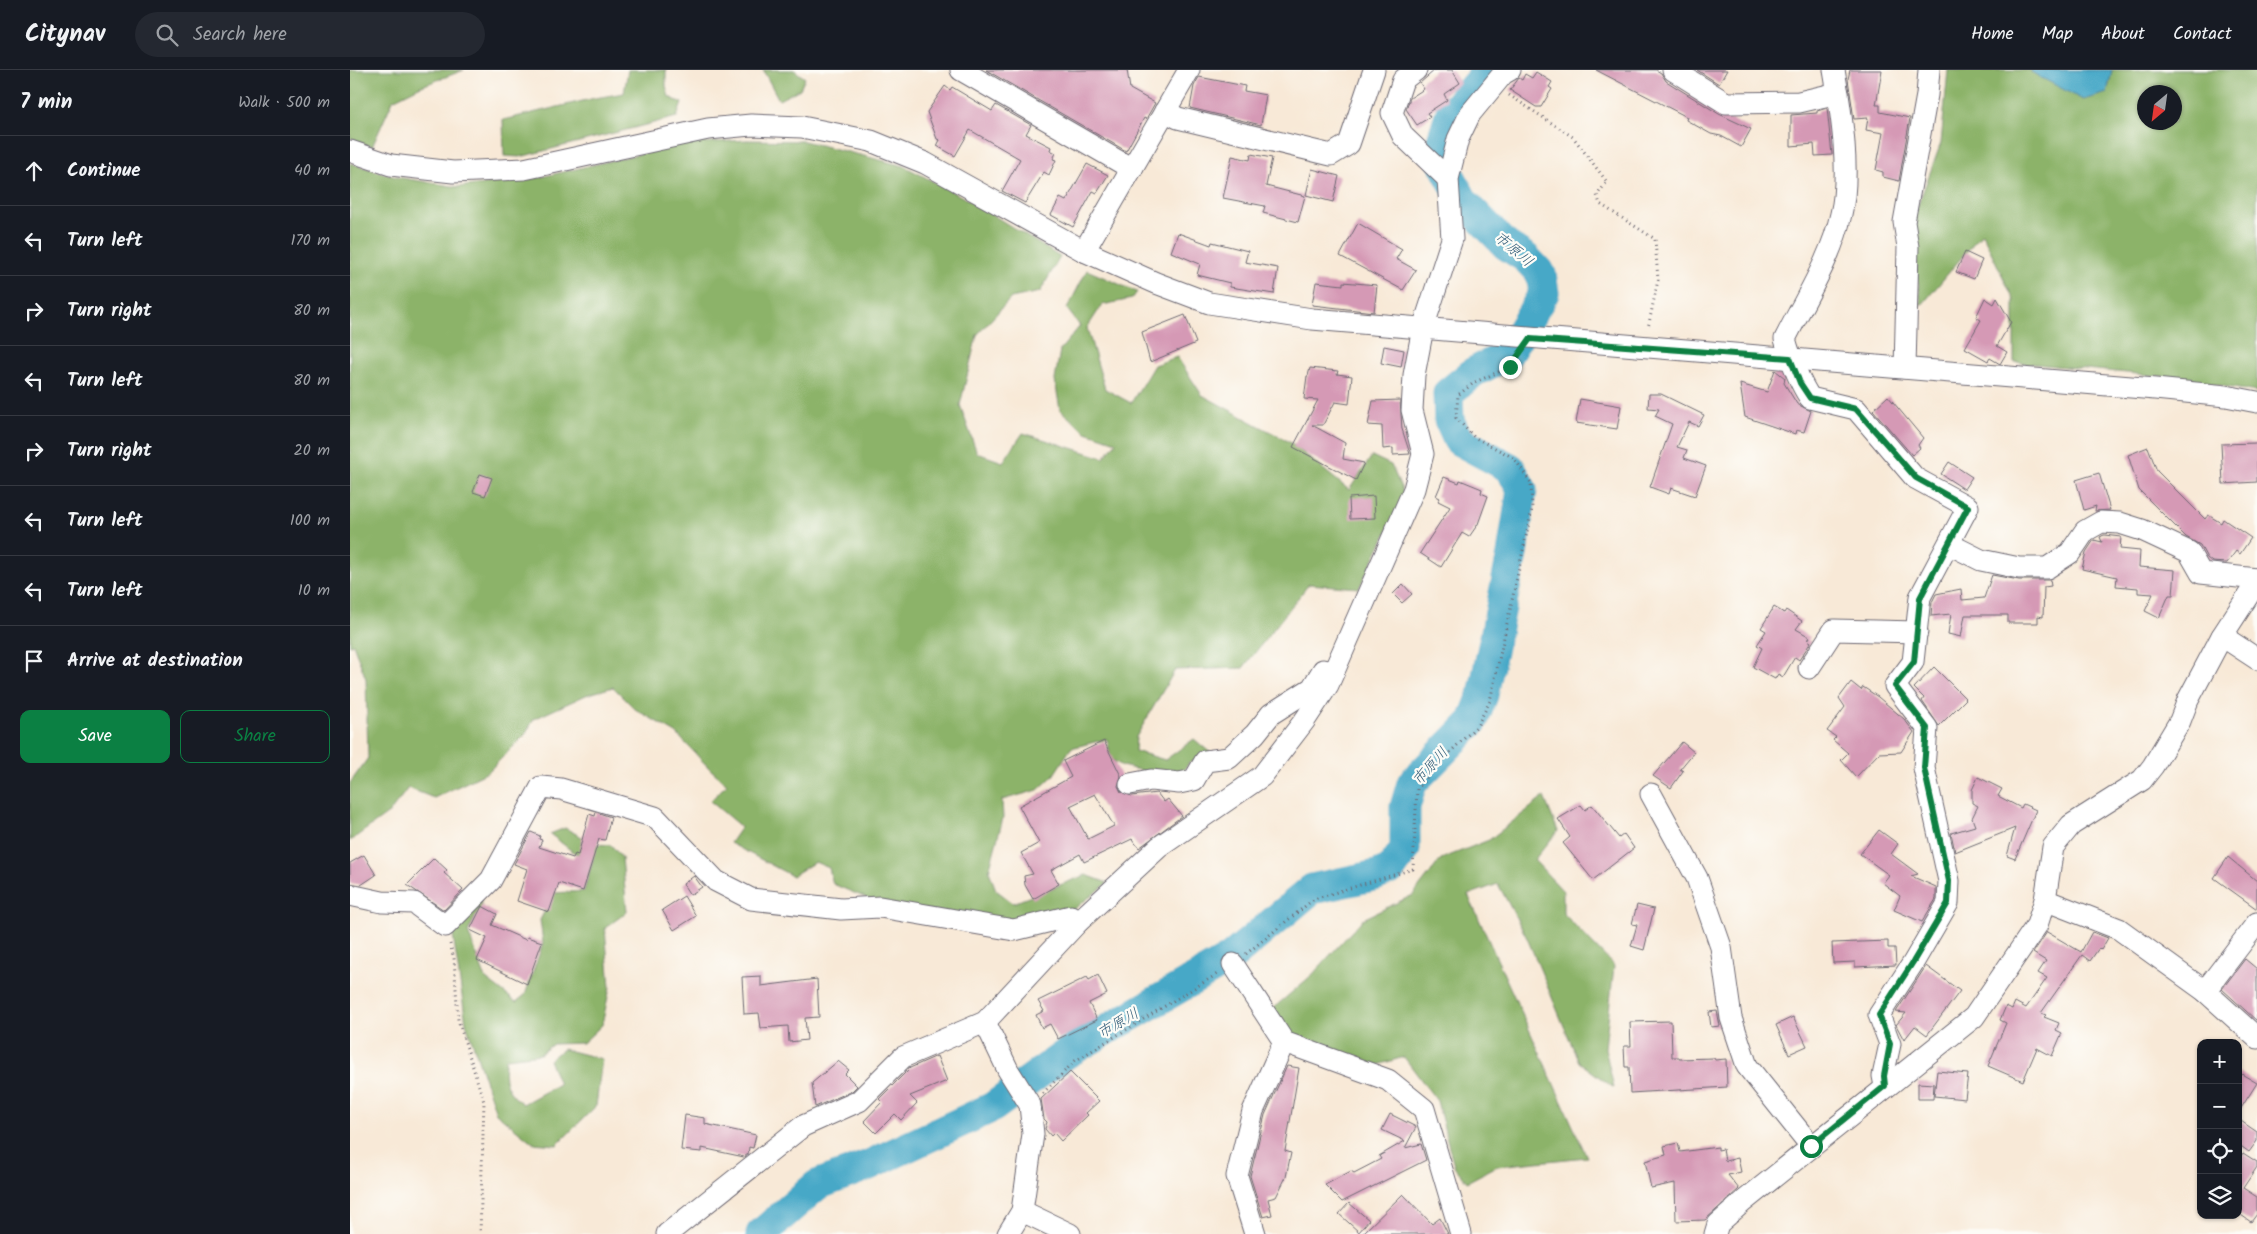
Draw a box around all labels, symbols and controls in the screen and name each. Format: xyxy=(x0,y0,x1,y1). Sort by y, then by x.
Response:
search box xyxy=(135,12,485,57)
text: Citynav xyxy=(25,15,105,54)
text: Search here xyxy=(193,20,287,50)
text: Home xyxy=(1971,20,2014,49)
text: Map xyxy=(2042,20,2073,49)
text: About xyxy=(2101,20,2145,49)
text: Contact xyxy=(2173,20,2232,49)
icon: search xyxy=(153,21,181,49)
north arrow xyxy=(2137,85,2182,130)
text: 7 min xyxy=(20,86,72,119)
text: Walk · 500 m xyxy=(238,90,330,115)
text: Continue xyxy=(67,156,140,186)
icon: ahead xyxy=(20,157,48,185)
text: 40 m xyxy=(294,158,330,183)
text: Turn left xyxy=(67,226,142,256)
water label: 市原川 xyxy=(1488,226,1538,273)
icon: left xyxy=(20,227,48,255)
text: 170 m xyxy=(290,228,330,253)
text: Turn right xyxy=(67,296,152,326)
icon: right xyxy=(20,297,48,325)
text: 80 m xyxy=(293,298,330,323)
route end xyxy=(1499,356,1522,379)
text: Turn left xyxy=(67,366,142,396)
icon: left xyxy=(20,367,48,395)
text: 80 m xyxy=(293,368,330,393)
text: Turn right xyxy=(67,436,152,466)
icon: right xyxy=(20,437,48,465)
text: 20 m xyxy=(294,438,330,463)
text: Turn left xyxy=(67,506,142,536)
icon: left xyxy=(20,507,48,535)
text: 100 m xyxy=(290,508,330,533)
text: Turn left xyxy=(67,576,142,606)
icon: left xyxy=(20,577,48,605)
text: 10 m xyxy=(298,578,330,603)
text: Arrive at destination xyxy=(67,646,243,676)
icon: arrive xyxy=(20,647,48,675)
button: Save xyxy=(20,710,170,763)
button: Share xyxy=(180,710,330,763)
water label: 市原川 xyxy=(1407,742,1455,791)
water label: 市原川 xyxy=(1093,1002,1144,1046)
map controls xyxy=(2197,1039,2242,1219)
button: + xyxy=(2197,1039,2242,1084)
button: − xyxy=(2197,1084,2242,1129)
button: locate xyxy=(2197,1129,2242,1174)
route start xyxy=(1800,1135,1823,1158)
button: layers xyxy=(2197,1174,2242,1219)

